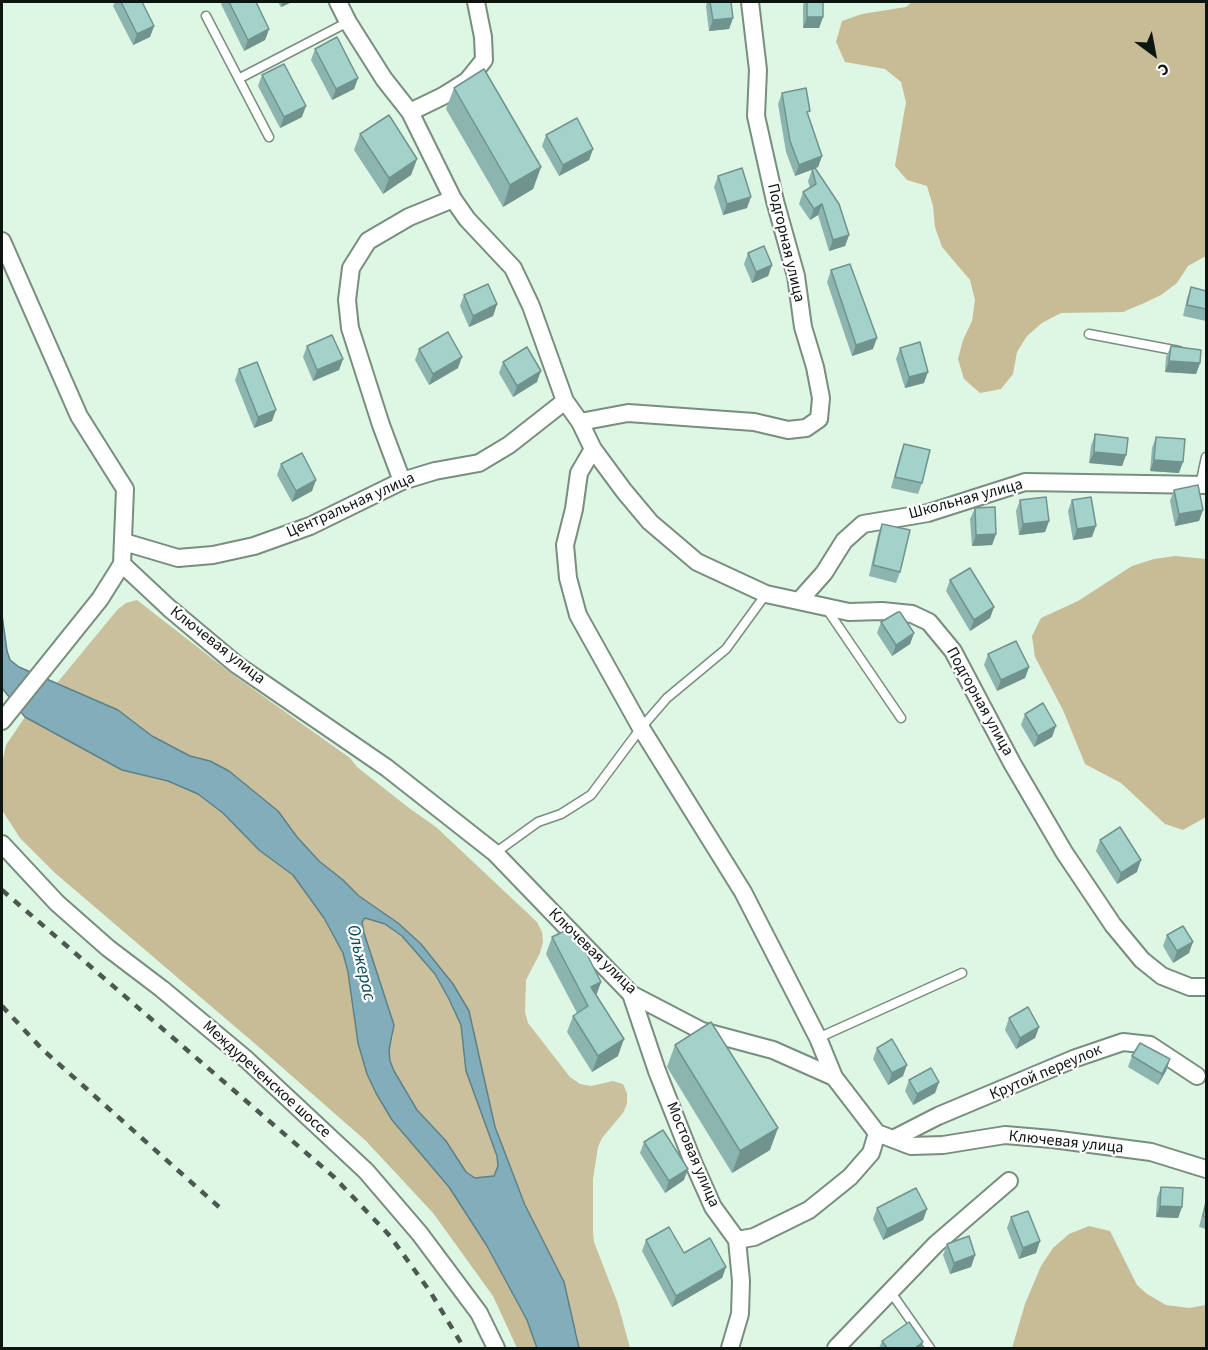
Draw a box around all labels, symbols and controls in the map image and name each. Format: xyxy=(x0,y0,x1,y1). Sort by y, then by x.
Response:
north arrow xyxy=(1124,24,1184,84)
text: С xyxy=(1154,57,1173,81)
street label: Подгорная улица xyxy=(762,182,808,304)
street label: Центральная улица xyxy=(284,469,418,543)
street label: Школьная улица xyxy=(907,476,1025,524)
street label: Ключевая улица xyxy=(166,603,268,689)
street label: Подгорная улица xyxy=(941,644,1017,760)
street label: Ключевая улица xyxy=(544,905,640,999)
water label: Ольжерас xyxy=(341,923,379,1003)
street label: Междуреченское шоссе xyxy=(198,1017,334,1143)
street label: Крутой переулок xyxy=(987,1041,1105,1105)
street label: Мостовая улица xyxy=(661,1099,723,1211)
street label: Ключевая улица xyxy=(1008,1127,1124,1159)

